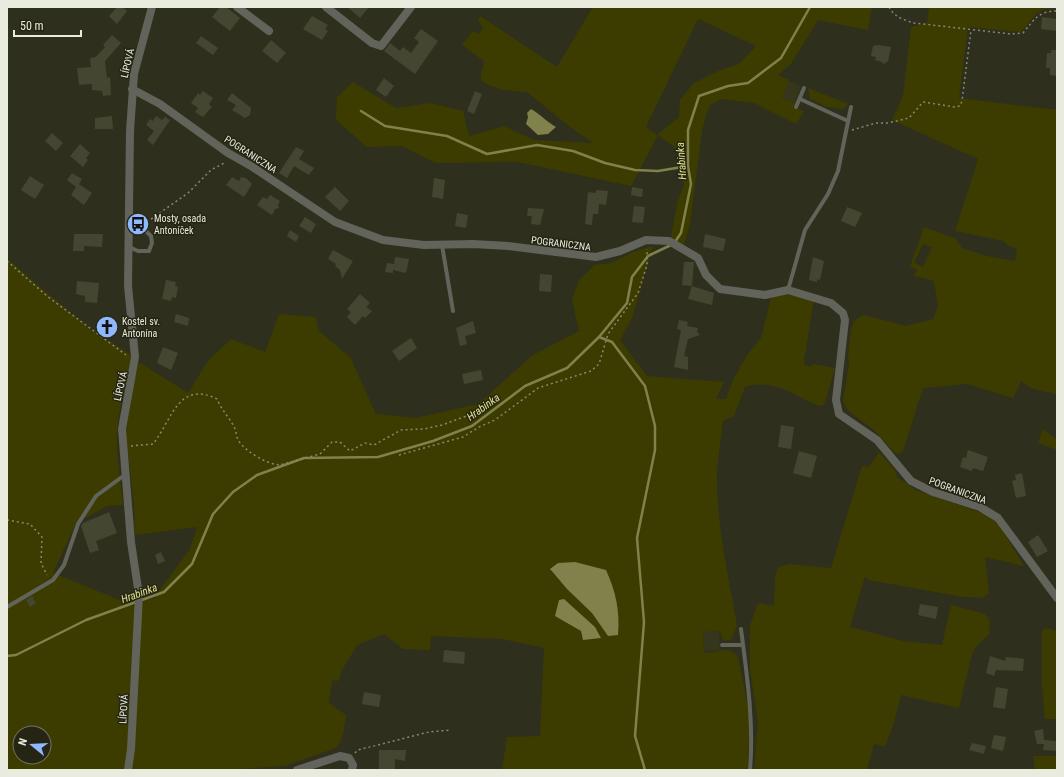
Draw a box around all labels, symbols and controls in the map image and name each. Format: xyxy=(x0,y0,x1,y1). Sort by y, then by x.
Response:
scale bar xyxy=(14,12,81,38)
text: 50 m xyxy=(20,19,44,33)
street label: LÍPOVÁ xyxy=(118,47,136,79)
street label: POGRANICZNA xyxy=(222,133,279,176)
water label: Hrabinka xyxy=(674,142,689,180)
bus stop icon: Mosty, osada Antoníček xyxy=(125,211,151,237)
place label: Mosty, osada Antoníček xyxy=(154,213,206,236)
street label: POGRANICZNA xyxy=(530,234,592,253)
church icon: Kostel sv. Antonína xyxy=(94,314,120,340)
place label: Kostel sv. Antonína xyxy=(122,316,160,339)
street label: LÍPOVÁ xyxy=(111,370,129,402)
water label: Hrabinka xyxy=(464,391,502,424)
street label: POGRANICZNA xyxy=(928,475,988,506)
water label: Hrabinka xyxy=(119,581,159,606)
street label: LÍPOVÁ xyxy=(116,694,130,724)
north arrow xyxy=(12,725,52,765)
text: N xyxy=(16,737,30,747)

